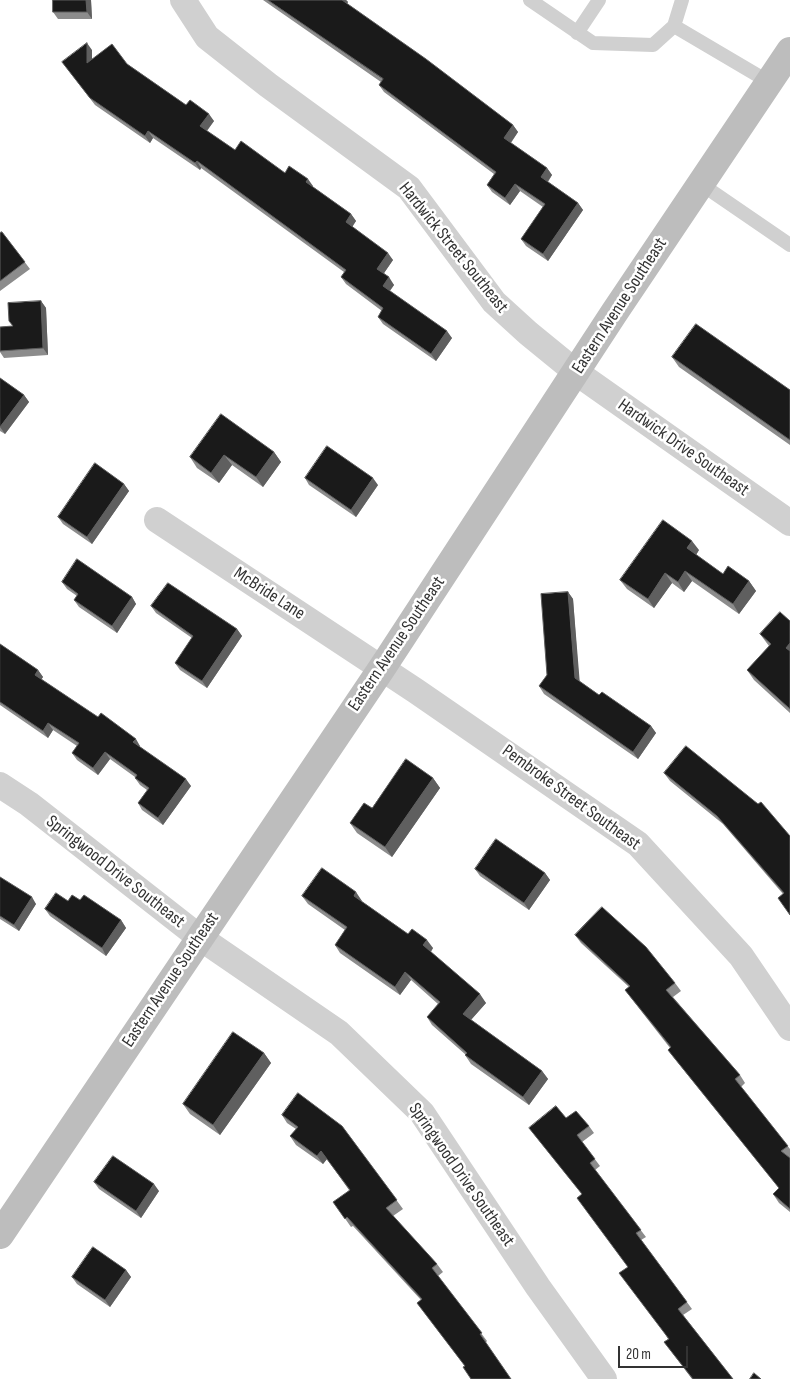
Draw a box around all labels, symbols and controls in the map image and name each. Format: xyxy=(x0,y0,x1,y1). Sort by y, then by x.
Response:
street label: Hardwick Street Southeast xyxy=(394,178,512,318)
street label: Eastern Avenue Southeast xyxy=(568,234,672,378)
street label: Hardwick Drive Southeast xyxy=(613,395,753,501)
street label: McBride Lane xyxy=(229,563,309,625)
street label: Eastern Avenue Southeast xyxy=(344,573,450,715)
street label: Pembroke Street Southeast xyxy=(498,741,644,855)
street label: Springwood Drive Southeast xyxy=(41,811,189,933)
street label: Eastern Avenue Southeast xyxy=(118,909,224,1051)
street label: Springwood Drive Southeast xyxy=(403,1099,519,1251)
scale bar xyxy=(620,1336,690,1368)
text: 20 m xyxy=(626,1345,651,1364)

